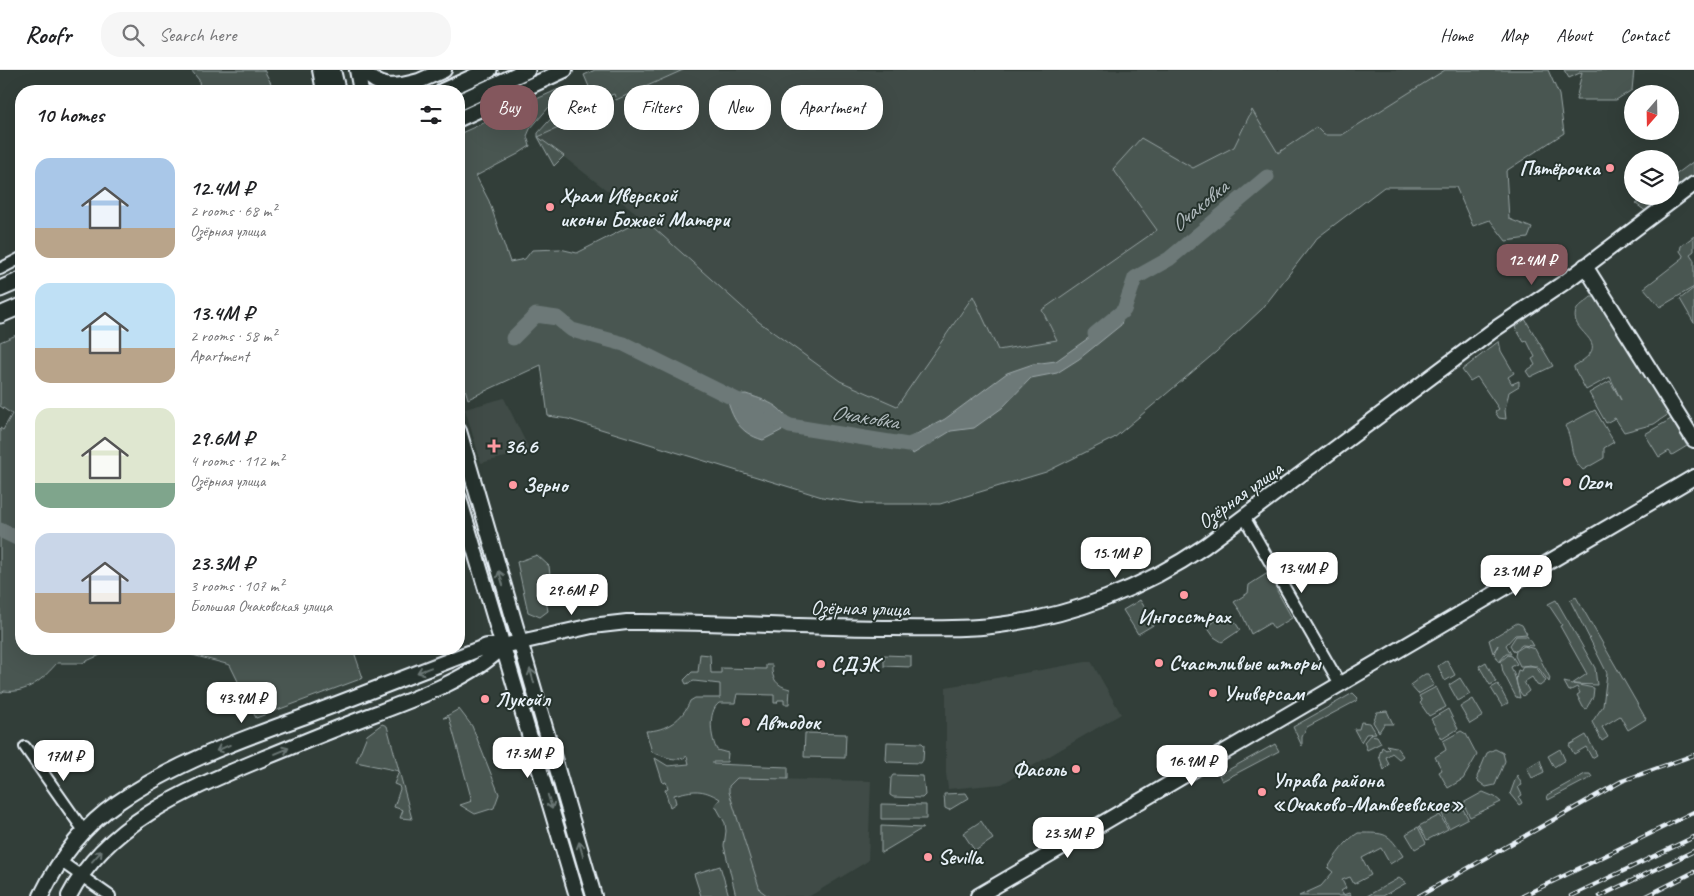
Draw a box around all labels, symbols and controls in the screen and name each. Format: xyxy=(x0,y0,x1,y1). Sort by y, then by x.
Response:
search box xyxy=(101,12,451,57)
text: Roofr xyxy=(25,20,71,50)
icon: search xyxy=(119,21,147,49)
text: Search here xyxy=(159,23,236,47)
text: Home xyxy=(1440,24,1473,46)
text: Map xyxy=(1501,24,1528,46)
text: About xyxy=(1556,24,1592,46)
text: Contact xyxy=(1620,24,1669,46)
chip: Buy xyxy=(480,85,538,130)
chip: Rent xyxy=(548,85,614,130)
chip: Filters xyxy=(624,85,699,130)
chip: New xyxy=(709,85,771,130)
chip: Apartment xyxy=(781,85,883,130)
north arrow xyxy=(1624,85,1679,140)
map controls xyxy=(1624,85,1679,205)
icon: filters xyxy=(417,101,445,129)
text: 10 homes xyxy=(35,102,104,128)
button: layers xyxy=(1624,150,1679,205)
place label: Пятёрочка xyxy=(1520,155,1602,181)
marker: Пятёрочка xyxy=(1604,162,1616,174)
water label: Очаковка xyxy=(1164,172,1236,238)
text: 12.4M ₽ xyxy=(190,175,254,201)
icon: home xyxy=(75,178,135,238)
place label: Храм Иверской иконы Божьей Матери xyxy=(560,182,731,232)
text: 2 rooms · 68 m² xyxy=(190,201,276,221)
marker: Храм Иверской иконы Божьей Матери xyxy=(544,201,556,213)
text: Озёрная улица xyxy=(190,221,265,241)
pin: 12.4M ₽ xyxy=(1486,244,1578,286)
text: 12.4M ₽ xyxy=(1508,250,1556,270)
text: 13.4M ₽ xyxy=(190,300,254,326)
icon: home xyxy=(75,303,135,363)
text: 2 rooms · 58 m² xyxy=(190,326,276,346)
text: Apartment xyxy=(190,346,249,366)
water label: Очаковка xyxy=(830,398,903,437)
text: 29.6M ₽ xyxy=(190,425,254,451)
icon: home xyxy=(75,428,135,488)
place label: 36,6 xyxy=(504,433,539,459)
marker: 36,6 xyxy=(488,440,500,452)
text: 4 rooms · 112 m² xyxy=(190,451,284,471)
street label: Озёрная улица xyxy=(1192,454,1290,535)
place label: Ozon xyxy=(1577,469,1612,495)
text: Озёрная улица xyxy=(190,471,265,491)
place label: Зерно xyxy=(523,472,570,498)
marker: Ozon xyxy=(1561,476,1573,488)
marker: Зерно xyxy=(507,479,519,491)
pin: 15.1M ₽ xyxy=(1070,536,1162,579)
text: 15.1M ₽ xyxy=(1092,543,1140,563)
text: 23.3M ₽ xyxy=(190,550,254,576)
pin: 13.4M ₽ xyxy=(1256,552,1348,594)
icon: home xyxy=(75,553,135,613)
pin: 23.1M ₽ xyxy=(1470,554,1562,597)
text: 13.4M ₽ xyxy=(1278,558,1326,578)
text: 23.1M ₽ xyxy=(1492,561,1540,581)
one-way arrow xyxy=(496,570,506,586)
pin: 29.6M ₽ xyxy=(526,574,618,616)
text: 3 rooms · 107 m² xyxy=(190,576,284,596)
text: 29.6M ₽ xyxy=(548,580,596,600)
marker: Ингосстрах xyxy=(1178,589,1190,601)
street label: Озёрная улица xyxy=(810,594,911,623)
text: Большая Очаковская улица xyxy=(190,596,332,616)
place label: Ингосстрах xyxy=(1138,603,1232,629)
place label: Счастливые шторы xyxy=(1169,650,1323,676)
place label: СДЭК xyxy=(831,651,884,677)
marker: Счастливые шторы xyxy=(1153,657,1165,669)
marker: СДЭК xyxy=(815,658,827,670)
one-way arrow xyxy=(417,666,432,675)
one-way arrow xyxy=(526,668,536,684)
place label: Универсам xyxy=(1223,680,1306,706)
pin: 43.9M ₽ xyxy=(196,682,288,724)
place label: Лукойл xyxy=(495,686,552,712)
marker: Универсам xyxy=(1207,687,1219,699)
text: 43.9M ₽ xyxy=(218,688,266,708)
marker: Лукойл xyxy=(479,693,491,705)
place label: Автодок xyxy=(756,709,823,735)
marker: Автодок xyxy=(740,716,752,728)
pin: 17.3M ₽ xyxy=(482,736,574,779)
pin: 17M ₽ xyxy=(29,740,99,782)
one-way arrow xyxy=(216,743,231,753)
text: 17.3M ₽ xyxy=(504,743,552,763)
pin: 16.9M ₽ xyxy=(1146,744,1238,787)
one-way arrow xyxy=(274,745,289,755)
text: 17M ₽ xyxy=(45,746,83,766)
text: 16.9M ₽ xyxy=(1168,751,1216,771)
place label: Фасоль xyxy=(1013,756,1068,782)
marker: Фасоль xyxy=(1070,763,1082,775)
place label: Управа района «Очаково-Матвеевское» xyxy=(1272,767,1464,817)
marker: Управа района «Очаково-Матвеевское» xyxy=(1256,786,1268,798)
one-way arrow xyxy=(545,794,555,810)
pin: 23.3M ₽ xyxy=(1022,816,1114,859)
text: 23.3M ₽ xyxy=(1044,823,1092,843)
one-way arrow xyxy=(575,842,585,858)
place label: Sevilla xyxy=(938,844,985,870)
one-way arrow xyxy=(92,850,103,863)
marker: Sevilla xyxy=(922,851,934,863)

